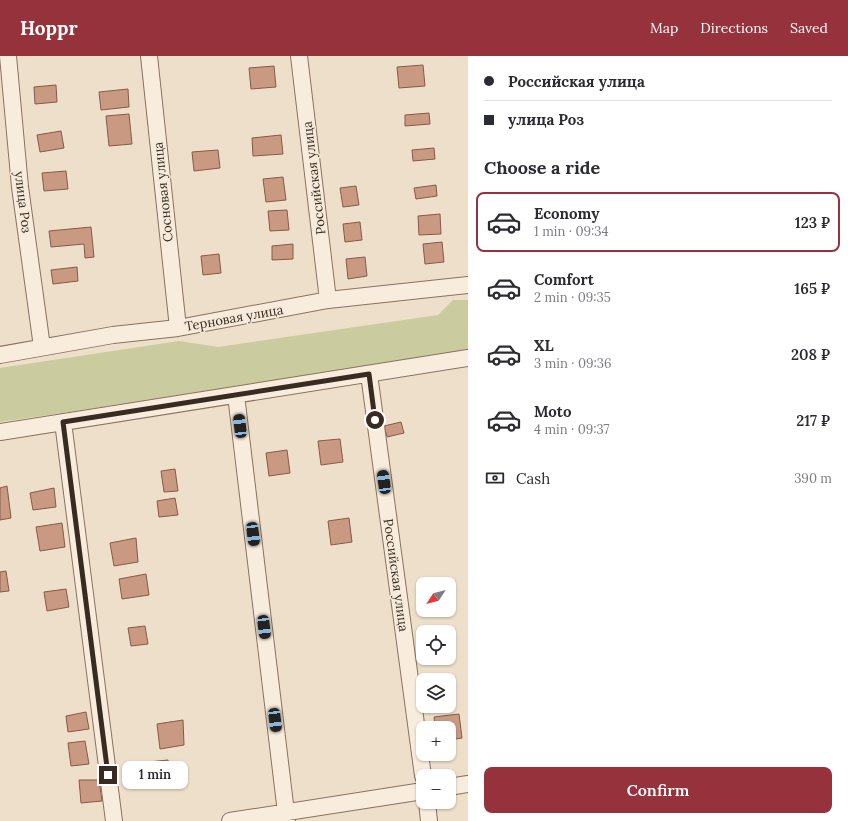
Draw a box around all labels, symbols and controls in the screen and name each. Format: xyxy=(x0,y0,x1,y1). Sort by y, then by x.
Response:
text: Hoppr xyxy=(20,16,78,40)
text: Map xyxy=(650,19,678,37)
text: Directions xyxy=(700,19,768,37)
text: Saved xyxy=(790,19,828,37)
text: Российская улица xyxy=(508,72,645,91)
text: улица Роз xyxy=(508,110,584,129)
street label: Российская улица xyxy=(299,120,329,236)
street label: Сосновая улица xyxy=(149,141,177,243)
text: Choose a ride xyxy=(484,156,600,179)
street label: улица Роз xyxy=(11,170,35,234)
icon: car xyxy=(486,204,522,240)
text: Economy xyxy=(534,204,599,223)
text: 123 ₽ xyxy=(795,213,830,232)
text: 1 min · 09:34 xyxy=(534,223,609,240)
icon: car xyxy=(486,270,522,306)
text: Comfort xyxy=(534,270,594,289)
text: 165 ₽ xyxy=(794,279,830,298)
text: 2 min · 09:35 xyxy=(534,289,611,306)
street label: Терновая улица xyxy=(184,301,285,335)
icon: car xyxy=(486,336,522,372)
text: XL xyxy=(534,336,554,355)
text: 208 ₽ xyxy=(791,345,830,364)
text: 3 min · 09:36 xyxy=(534,355,612,372)
icon: car xyxy=(486,402,522,438)
text: Moto xyxy=(534,402,571,421)
route start xyxy=(366,411,384,429)
text: 217 ₽ xyxy=(796,411,830,430)
car xyxy=(233,413,247,439)
text: 4 min · 09:37 xyxy=(534,421,609,438)
icon: cash xyxy=(484,467,506,489)
car xyxy=(376,469,392,495)
text: Cash xyxy=(516,469,550,488)
text: 390 m xyxy=(794,470,832,487)
street label: Российская улица xyxy=(380,517,412,633)
car xyxy=(246,521,260,547)
north arrow xyxy=(416,577,456,617)
map controls xyxy=(416,577,456,809)
car xyxy=(257,614,271,640)
button: locate xyxy=(416,625,456,665)
button: layers xyxy=(416,673,456,713)
car xyxy=(268,707,282,733)
button: + xyxy=(416,721,456,761)
callout: 1 min xyxy=(122,761,188,789)
route end xyxy=(99,766,117,784)
text: 1 min xyxy=(139,766,171,783)
button: Confirm xyxy=(484,767,832,813)
button: − xyxy=(416,769,456,809)

